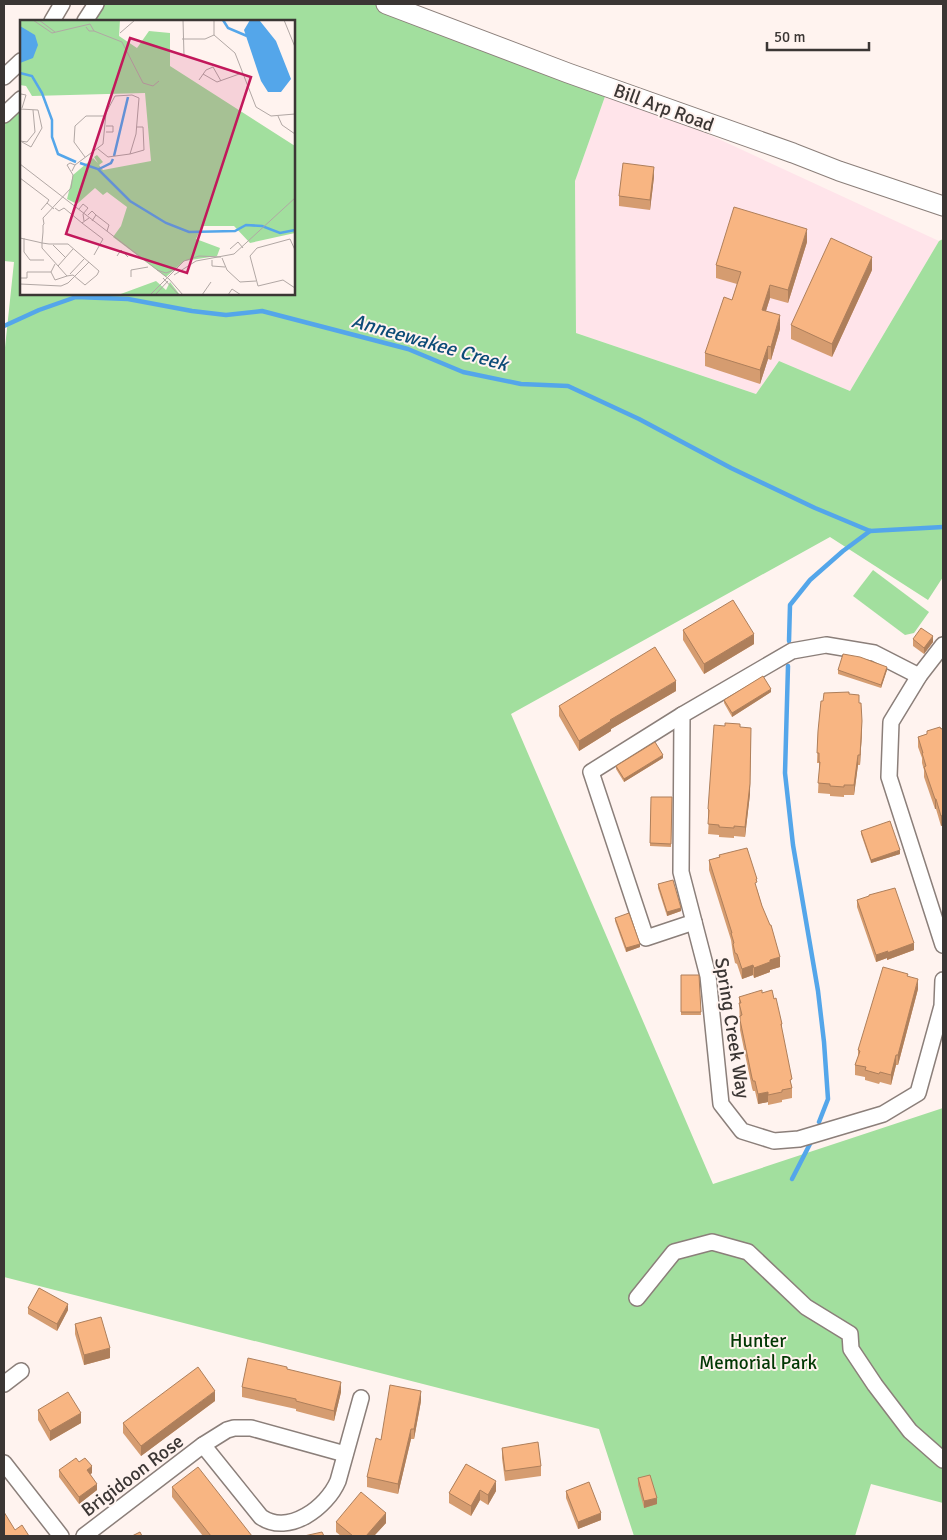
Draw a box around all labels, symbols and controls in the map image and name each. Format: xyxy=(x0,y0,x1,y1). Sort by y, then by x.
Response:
inset map xyxy=(20,20,295,295)
scale bar xyxy=(767,20,870,52)
text: 50 m xyxy=(774,28,805,46)
street label: Bill Arp Road xyxy=(610,79,717,137)
water label: Anneewakee Creek xyxy=(349,308,513,377)
street label: Spring Creek Way xyxy=(709,956,755,1100)
park label: Hunter Memorial Park xyxy=(699,1329,818,1375)
street label: Brigidoon Rose xyxy=(77,1429,189,1522)

